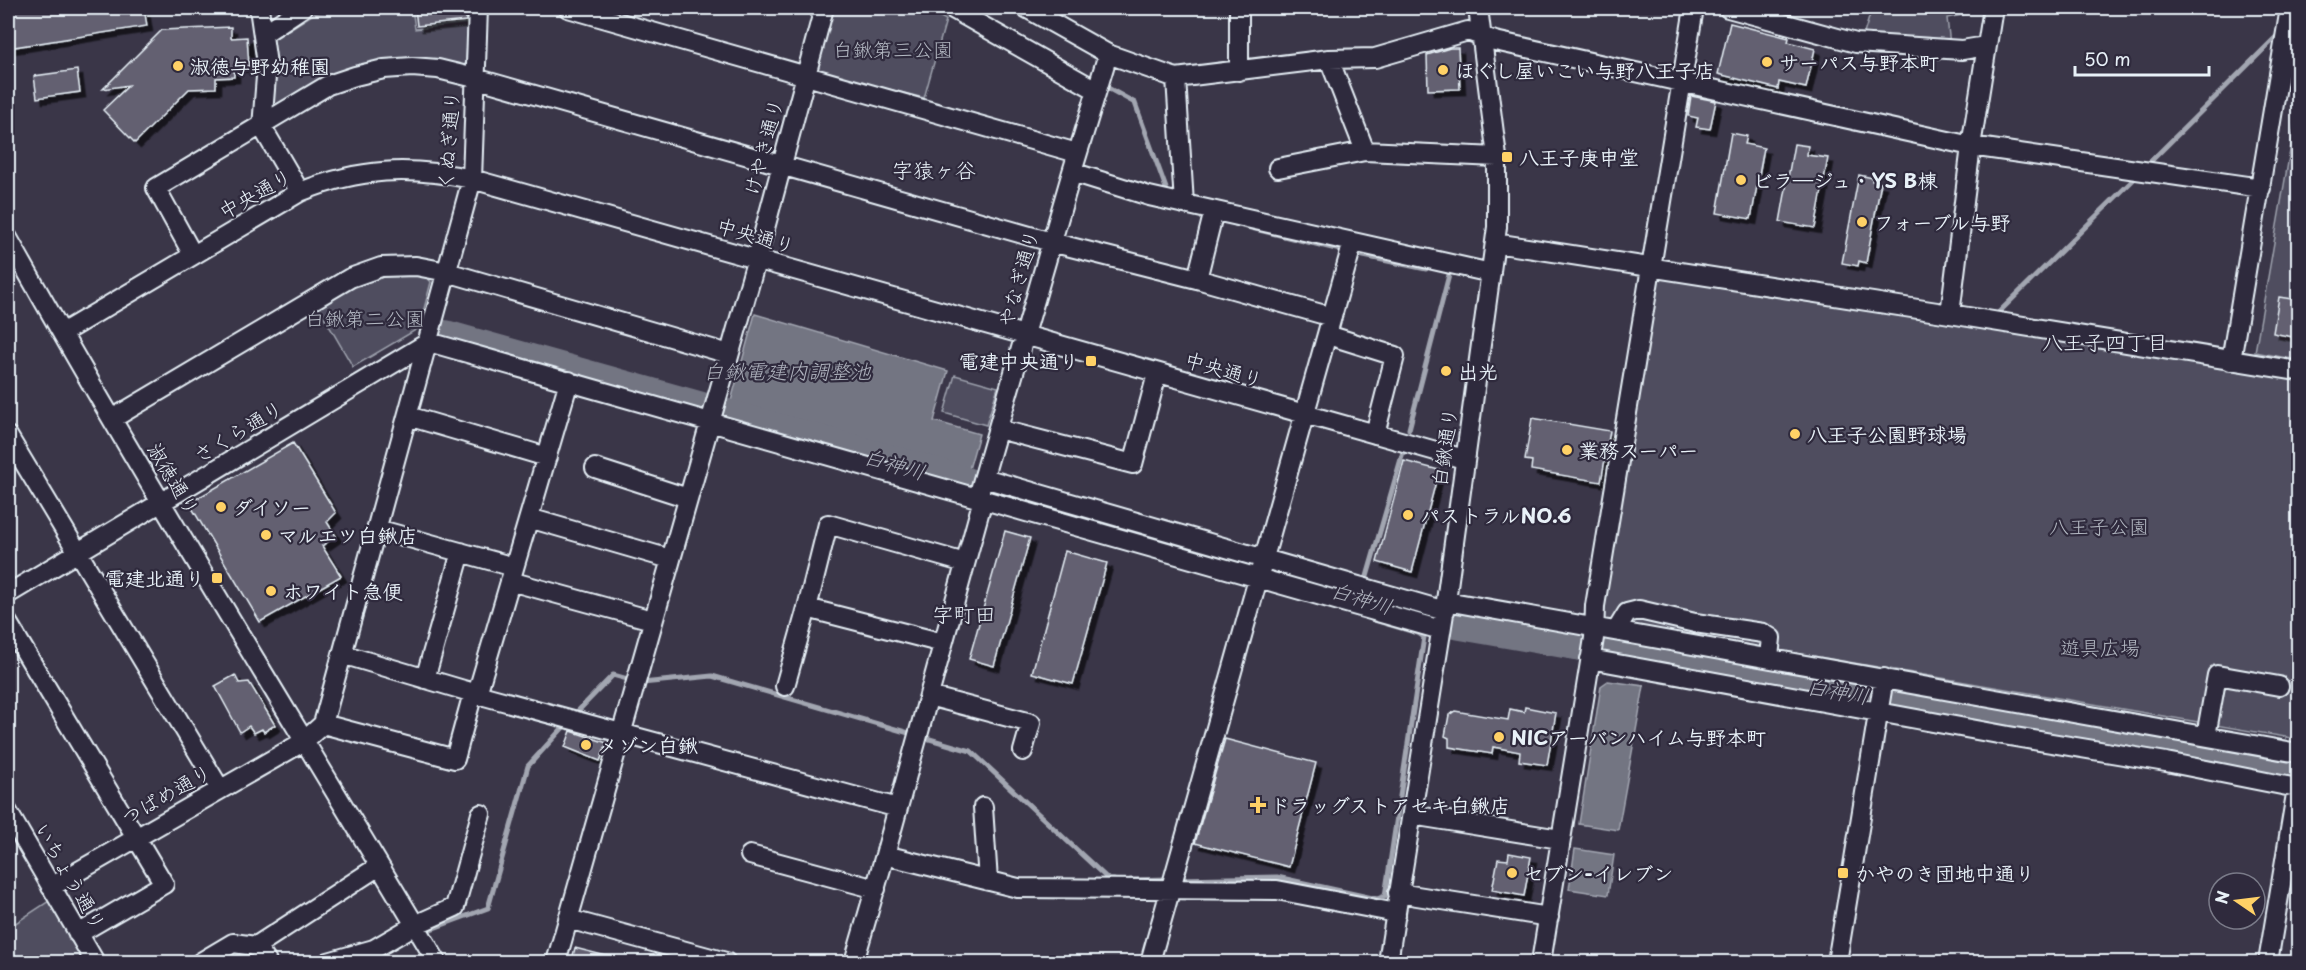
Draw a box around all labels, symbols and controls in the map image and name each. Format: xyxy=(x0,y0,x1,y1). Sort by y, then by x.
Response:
park label: 白鍬第三公園 xyxy=(833,34,953,64)
scale bar xyxy=(2075,39,2208,77)
text: 50 m xyxy=(2084,45,2131,72)
place label: サーパス与野本町 xyxy=(1779,47,1939,77)
place label: 淑徳与野幼稚園 xyxy=(190,51,330,81)
place label: ほぐし屋いこい与野八王子店 xyxy=(1455,55,1715,85)
marker: サーパス与野本町 xyxy=(1760,55,1774,69)
marker: 淑徳与野幼稚園 xyxy=(171,59,185,73)
marker: ほぐし屋いこい与野八王子店 xyxy=(1436,63,1450,77)
street label: くぬぎ通り xyxy=(430,89,466,191)
street label: けやき通り xyxy=(736,95,790,199)
place label: 八王子庚申堂 xyxy=(1519,142,1639,172)
marker: 八王子庚申堂 xyxy=(1500,150,1514,164)
district label: 字猿ヶ谷 xyxy=(892,153,976,185)
street label: 中央通り xyxy=(213,160,297,226)
place label: ビラ―ジュ・YS B棟 xyxy=(1753,165,1938,195)
marker: ビラ―ジュ・YS B棟 xyxy=(1734,173,1748,187)
place label: フォーブル与野 xyxy=(1874,207,2010,237)
street label: 中央通り xyxy=(713,210,799,260)
marker: フォーブル与野 xyxy=(1855,215,1869,229)
street label: やなぎ通り xyxy=(990,226,1046,330)
park label: 白鍬第二公園 xyxy=(305,303,425,333)
district label: 八王子四丁目 xyxy=(2042,325,2168,357)
street label: 中央通り xyxy=(1181,344,1267,394)
place label: 電建中央通り xyxy=(959,346,1079,376)
water label: 白鍬電建内調整池 xyxy=(703,354,872,386)
marker: 電建中央通り xyxy=(1084,354,1098,368)
place label: 出光 xyxy=(1458,356,1498,386)
marker: 出光 xyxy=(1439,364,1453,378)
street label: さくら通り xyxy=(187,392,289,470)
street label: 白鍬通り xyxy=(1424,405,1464,489)
place label: 八王子公園野球場 xyxy=(1807,419,1967,449)
marker: 八王子公園野球場 xyxy=(1788,427,1802,441)
place label: 業務スーパー xyxy=(1579,435,1698,465)
street label: 淑徳通り xyxy=(141,437,207,521)
water label: 白神川 xyxy=(860,439,930,487)
marker: 業務スーパー xyxy=(1560,443,1574,457)
place label: ダイソー xyxy=(233,492,311,522)
marker: ダイソー xyxy=(214,500,228,514)
place label: パストラルNO.6 xyxy=(1420,500,1571,530)
marker: パストラルNO.6 xyxy=(1401,508,1415,522)
park label: 八王子公園 xyxy=(2049,511,2149,541)
place label: マルエツ白鍬店 xyxy=(278,520,418,550)
marker: マルエツ白鍬店 xyxy=(259,528,273,542)
place label: 電建北通り xyxy=(105,563,205,593)
marker: 電建北通り xyxy=(210,571,224,585)
water label: 白神川 xyxy=(1327,572,1397,622)
place label: ホワイト急便 xyxy=(283,576,403,606)
marker: ホワイト急便 xyxy=(264,584,278,598)
district label: 字町田 xyxy=(933,597,996,629)
park label: 遊具広場 xyxy=(2060,632,2140,662)
water label: 白神川 xyxy=(1804,669,1872,711)
place label: NICアーバンハイム与野本町 xyxy=(1511,722,1766,752)
place label: メゾン白鍬 xyxy=(598,730,698,760)
marker: NICアーバンハイム与野本町 xyxy=(1492,730,1506,744)
marker: メゾン白鍬 xyxy=(579,738,593,752)
street label: つばめ通り xyxy=(115,756,217,832)
place label: ドラッグストアセキ白鍬店 xyxy=(1270,790,1510,820)
marker: ドラッグストアセキ白鍬店 xyxy=(1251,798,1265,812)
street label: いちょう通り xyxy=(28,817,114,935)
place label: セブン-イレブン xyxy=(1524,858,1673,888)
place label: かやのき団地中通り xyxy=(1855,858,2035,888)
marker: セブン-イレブン xyxy=(1505,866,1519,880)
marker: かやのき団地中通り xyxy=(1836,866,1850,880)
north arrow xyxy=(2207,871,2267,931)
text: N xyxy=(2208,888,2235,906)

